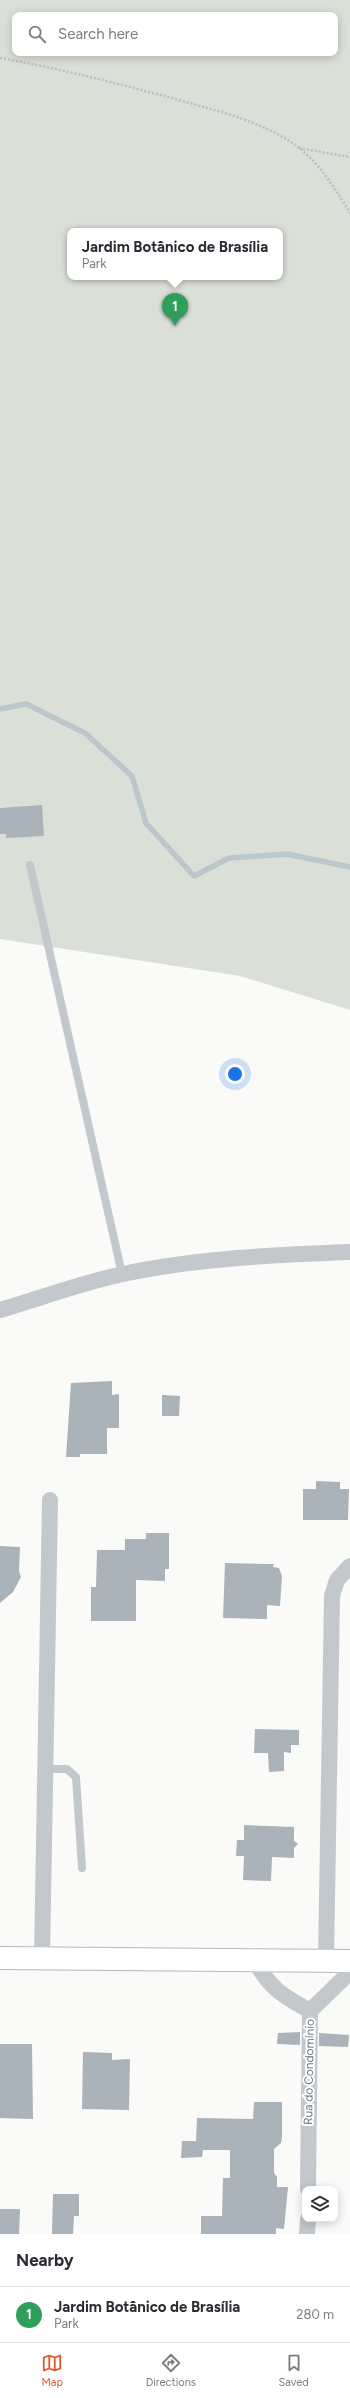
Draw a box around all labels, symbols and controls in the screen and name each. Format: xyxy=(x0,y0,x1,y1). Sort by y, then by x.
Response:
search box xyxy=(12,12,338,56)
icon: search xyxy=(26,23,48,45)
text: Search here xyxy=(58,25,138,43)
popup xyxy=(67,228,283,280)
text: Jardim Botânico de Brasília xyxy=(82,238,268,256)
text: Park xyxy=(82,256,107,271)
pin: 1 xyxy=(162,293,188,326)
your location xyxy=(225,1064,245,1084)
street label: Rua do Condomínio xyxy=(301,2019,317,2125)
map controls xyxy=(302,2186,338,2222)
button: layers xyxy=(302,2186,338,2222)
text: Nearby xyxy=(16,2250,74,2270)
text: Jardim Botânico de Brasília xyxy=(54,2298,240,2316)
text: 1 xyxy=(26,2307,32,2322)
text: 280 m xyxy=(296,2307,334,2322)
text: Park xyxy=(54,2316,79,2331)
tab: Map xyxy=(41,2352,63,2389)
tab: Directions xyxy=(146,2352,196,2389)
tab: Saved xyxy=(278,2352,309,2389)

